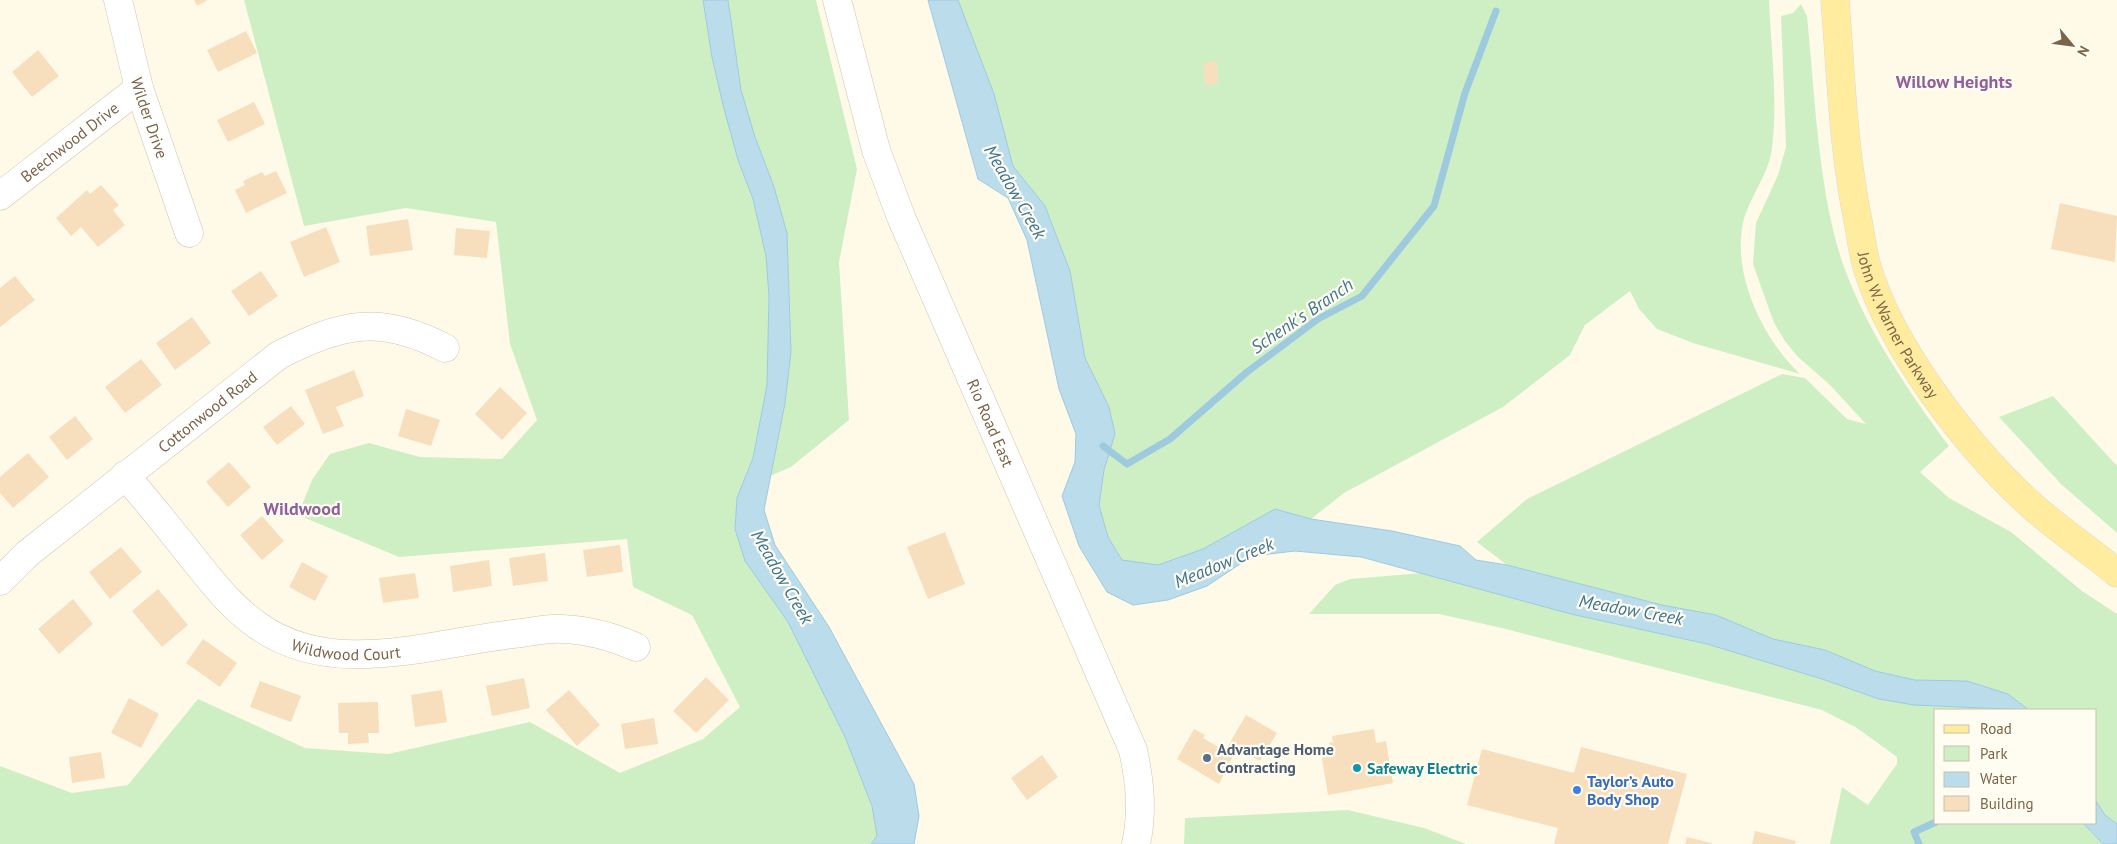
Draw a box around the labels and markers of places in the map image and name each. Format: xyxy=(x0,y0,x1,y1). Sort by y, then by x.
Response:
place label: Advantage Home Contracting xyxy=(1217,739,1334,777)
marker: Advantage Home Contracting xyxy=(1201,752,1213,764)
place label: Safeway Electric xyxy=(1367,758,1478,778)
marker: Safeway Electric xyxy=(1351,762,1363,774)
place label: Taylor’s Auto Body Shop xyxy=(1587,771,1674,809)
marker: Taylor’s Auto Body Shop xyxy=(1571,784,1583,796)

